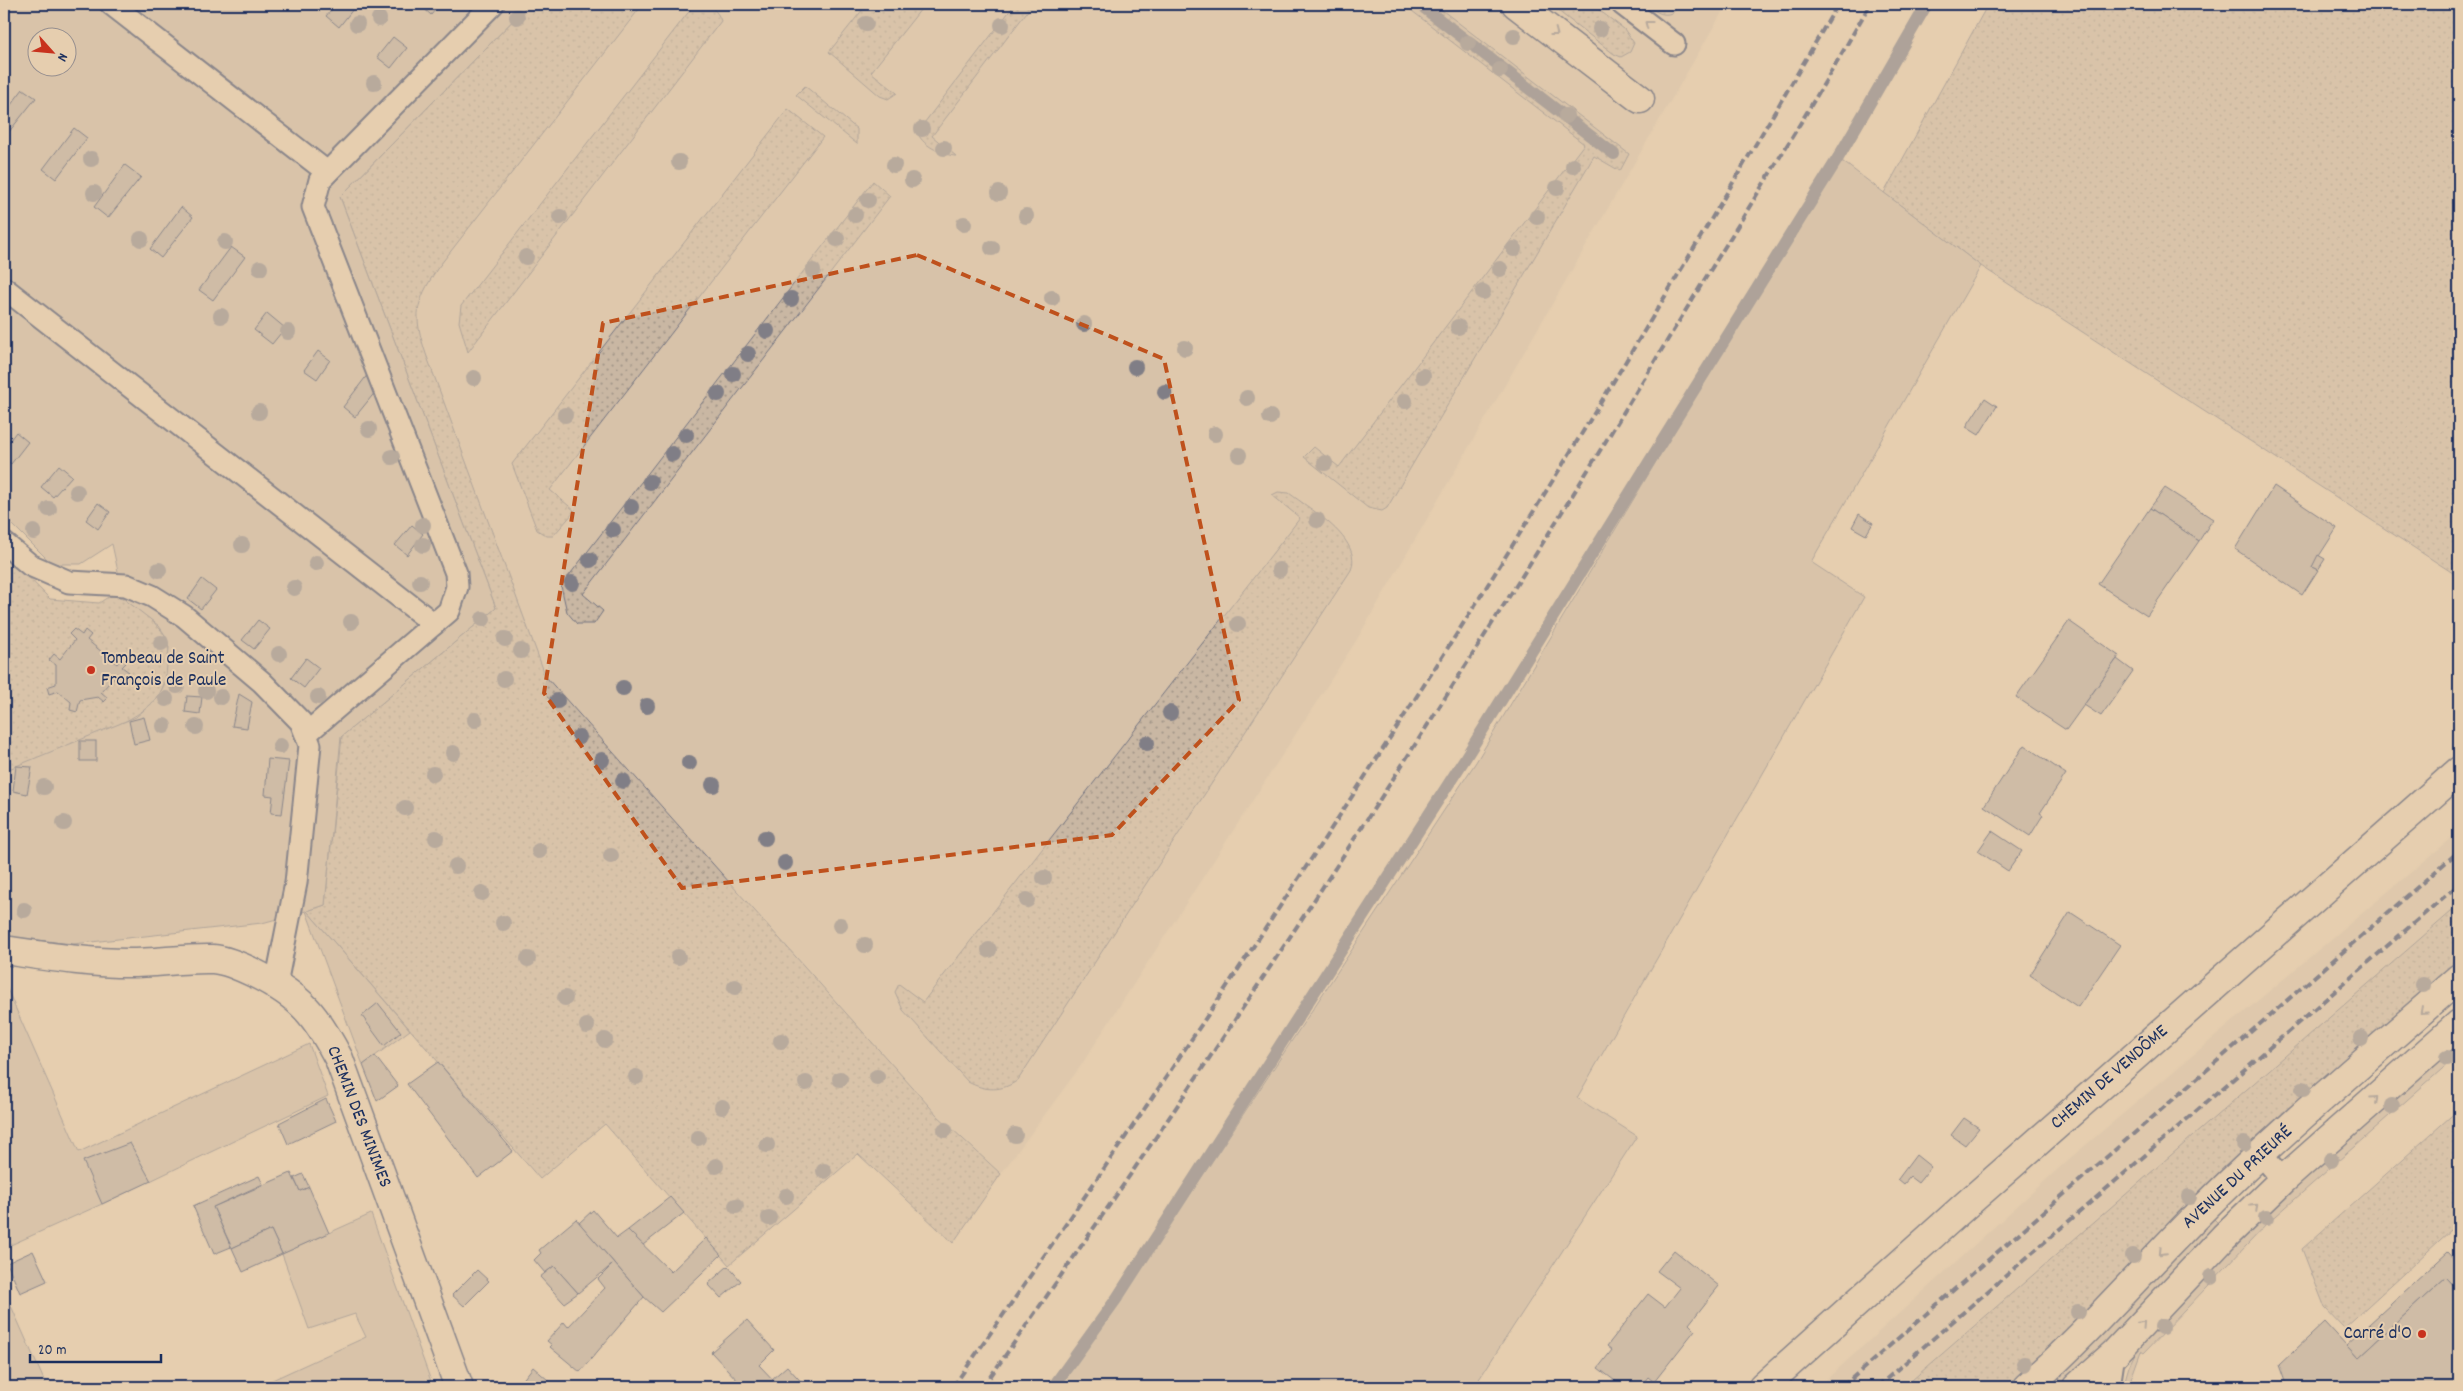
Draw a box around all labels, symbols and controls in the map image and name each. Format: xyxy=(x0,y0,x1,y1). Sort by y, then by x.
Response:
one-way arrow xyxy=(1645,21,1654,29)
north arrow xyxy=(28,28,78,78)
one-way arrow xyxy=(1549,28,1558,36)
text: N xyxy=(51,49,72,65)
place label: Tombeau de Saint François de Paule xyxy=(101,646,226,695)
marker: Tombeau de Saint François de Paule xyxy=(85,664,97,676)
one-way arrow xyxy=(2419,1005,2428,1014)
street label: CHEMIN DE VENDÔME xyxy=(2045,1019,2175,1137)
street label: CHEMIN DES MINIMES xyxy=(318,1042,398,1192)
one-way arrow xyxy=(2370,1095,2379,1104)
street label: AVENUE DU PRIEURÉ xyxy=(2177,1119,2300,1236)
one-way arrow xyxy=(2249,1204,2258,1213)
one-way arrow xyxy=(2159,1246,2168,1255)
one-way arrow xyxy=(2136,1321,2145,1330)
place label: Carré d'O xyxy=(2344,1321,2412,1348)
marker: Carré d'O xyxy=(2416,1328,2428,1340)
scale bar xyxy=(30,1331,161,1363)
text: 20 m xyxy=(38,1340,66,1362)

